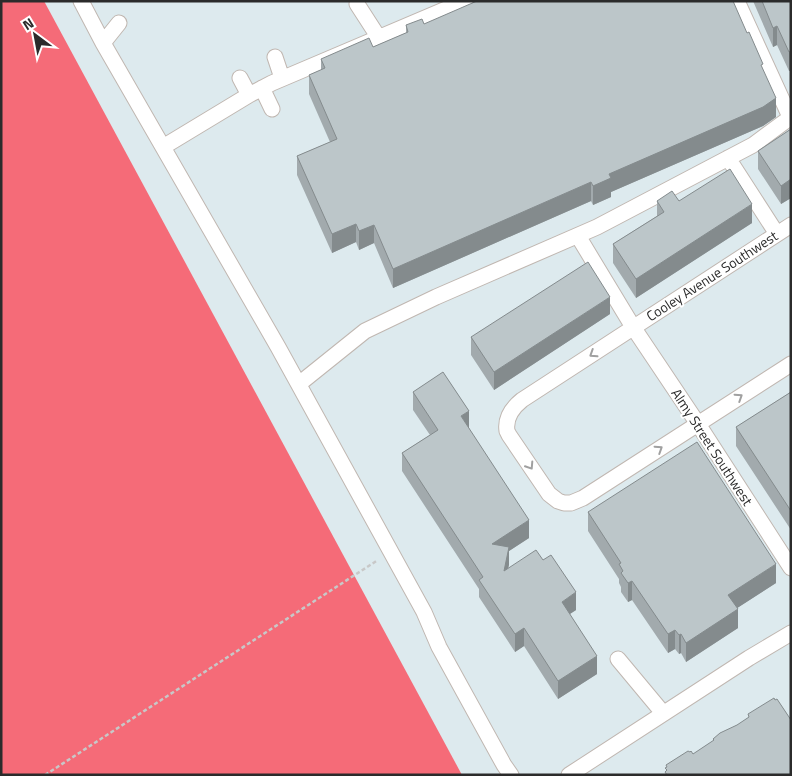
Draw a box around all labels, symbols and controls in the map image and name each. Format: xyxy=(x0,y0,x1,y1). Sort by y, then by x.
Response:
north arrow xyxy=(10,10,60,60)
text: N xyxy=(18,12,38,35)
street label: Cooley Avenue Southwest xyxy=(642,225,782,326)
one-way arrow xyxy=(589,348,598,357)
street label: Almy Street Southwest xyxy=(667,384,758,510)
one-way arrow xyxy=(733,394,742,403)
one-way arrow xyxy=(654,446,663,455)
one-way arrow xyxy=(523,461,533,470)

